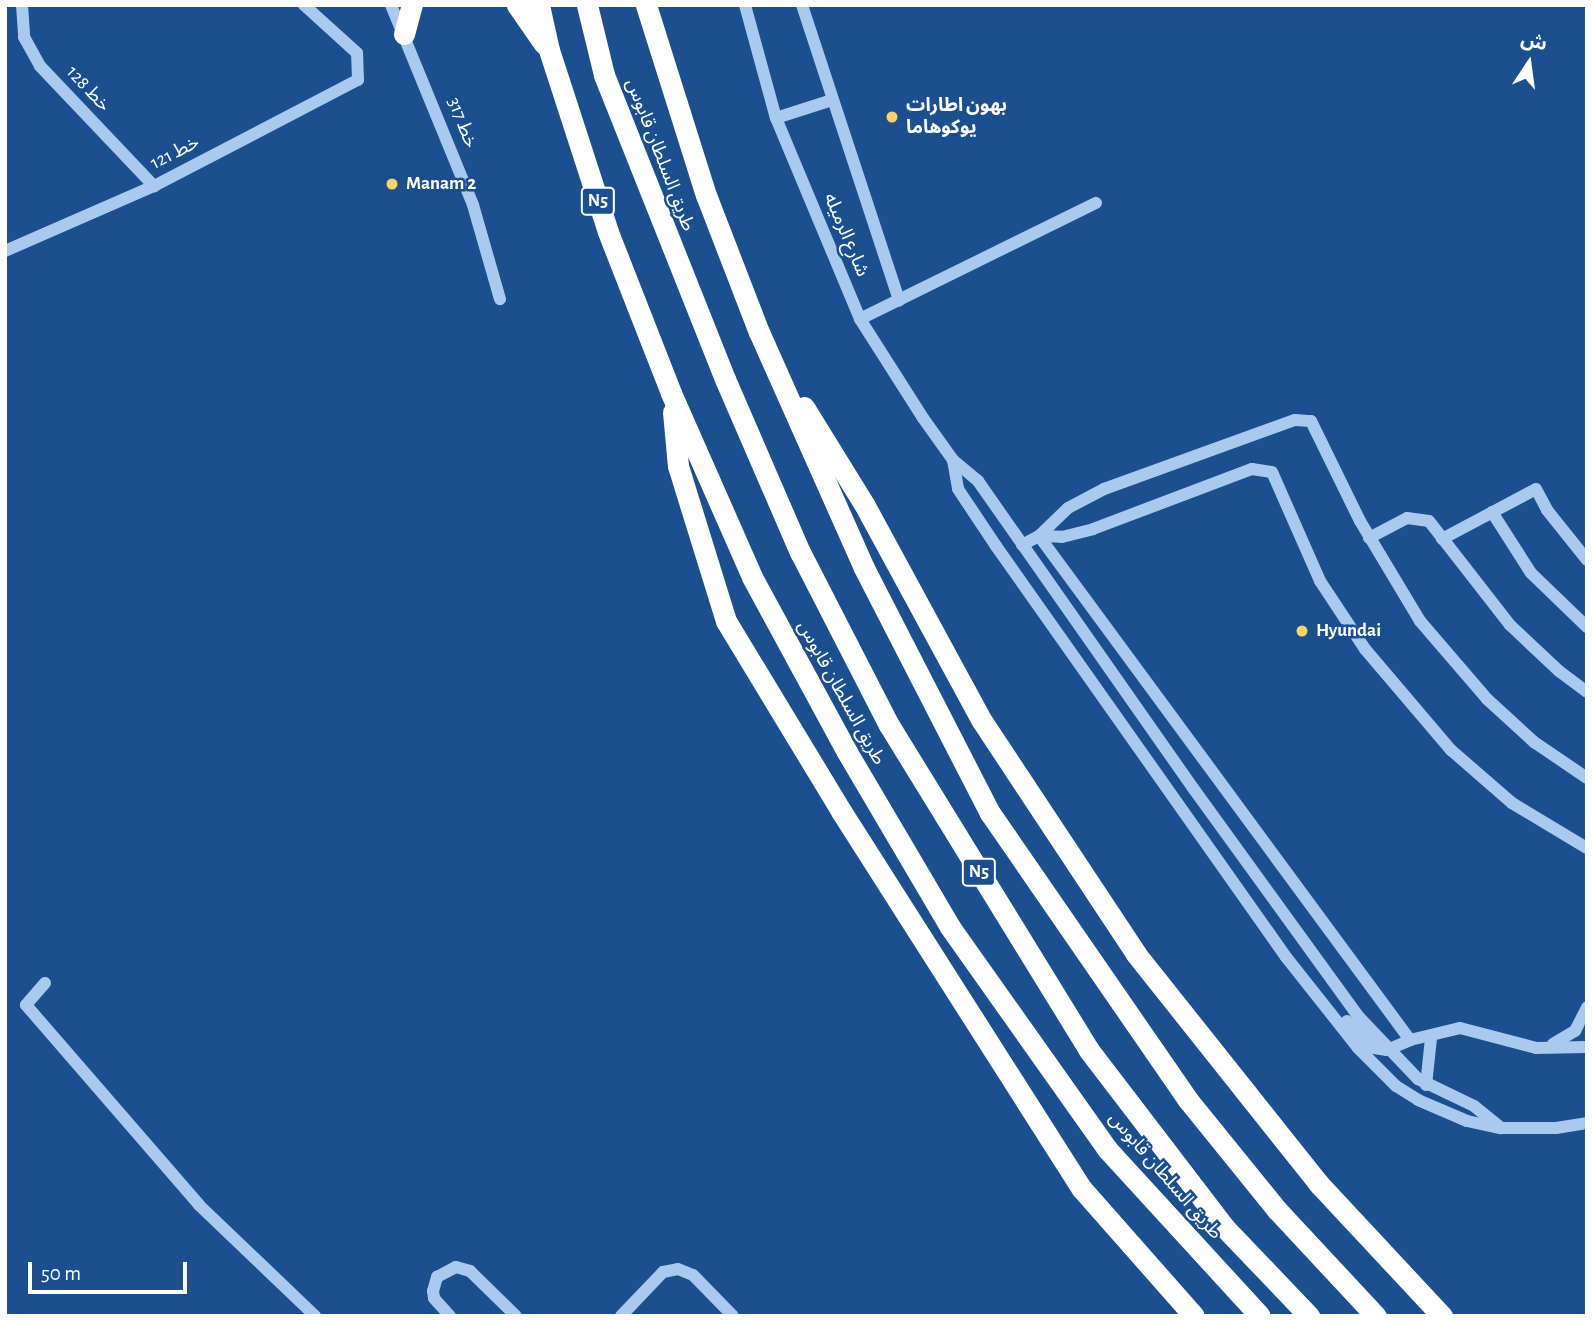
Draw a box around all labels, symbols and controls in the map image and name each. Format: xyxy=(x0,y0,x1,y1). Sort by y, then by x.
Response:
north arrow xyxy=(1494,28,1564,98)
text: ش xyxy=(1519,30,1549,54)
street label: خط 128 xyxy=(61,61,115,117)
street label: طريق السلطان قابوس xyxy=(620,76,700,234)
street label: خط 317 xyxy=(442,94,482,152)
place label: بهون اطارات يوكوهاما xyxy=(906,95,1007,139)
marker: بهون اطارات يوكوهاما xyxy=(884,109,900,125)
street label: خط 121 xyxy=(147,131,203,175)
place label: Manam 2 xyxy=(406,173,476,195)
marker: Manam 2 xyxy=(384,176,400,192)
road number: N5 xyxy=(580,186,616,216)
street label: شارع الرميله xyxy=(818,190,874,280)
street label: طريق السلطان قابوس xyxy=(792,617,890,769)
place label: Hyundai xyxy=(1316,620,1381,642)
marker: Hyundai xyxy=(1294,623,1310,639)
road number: N5 xyxy=(962,858,996,886)
street label: طريق السلطان قابوس xyxy=(1103,1108,1227,1244)
scale bar xyxy=(32,1248,191,1292)
text: 50 m xyxy=(41,1263,81,1284)

